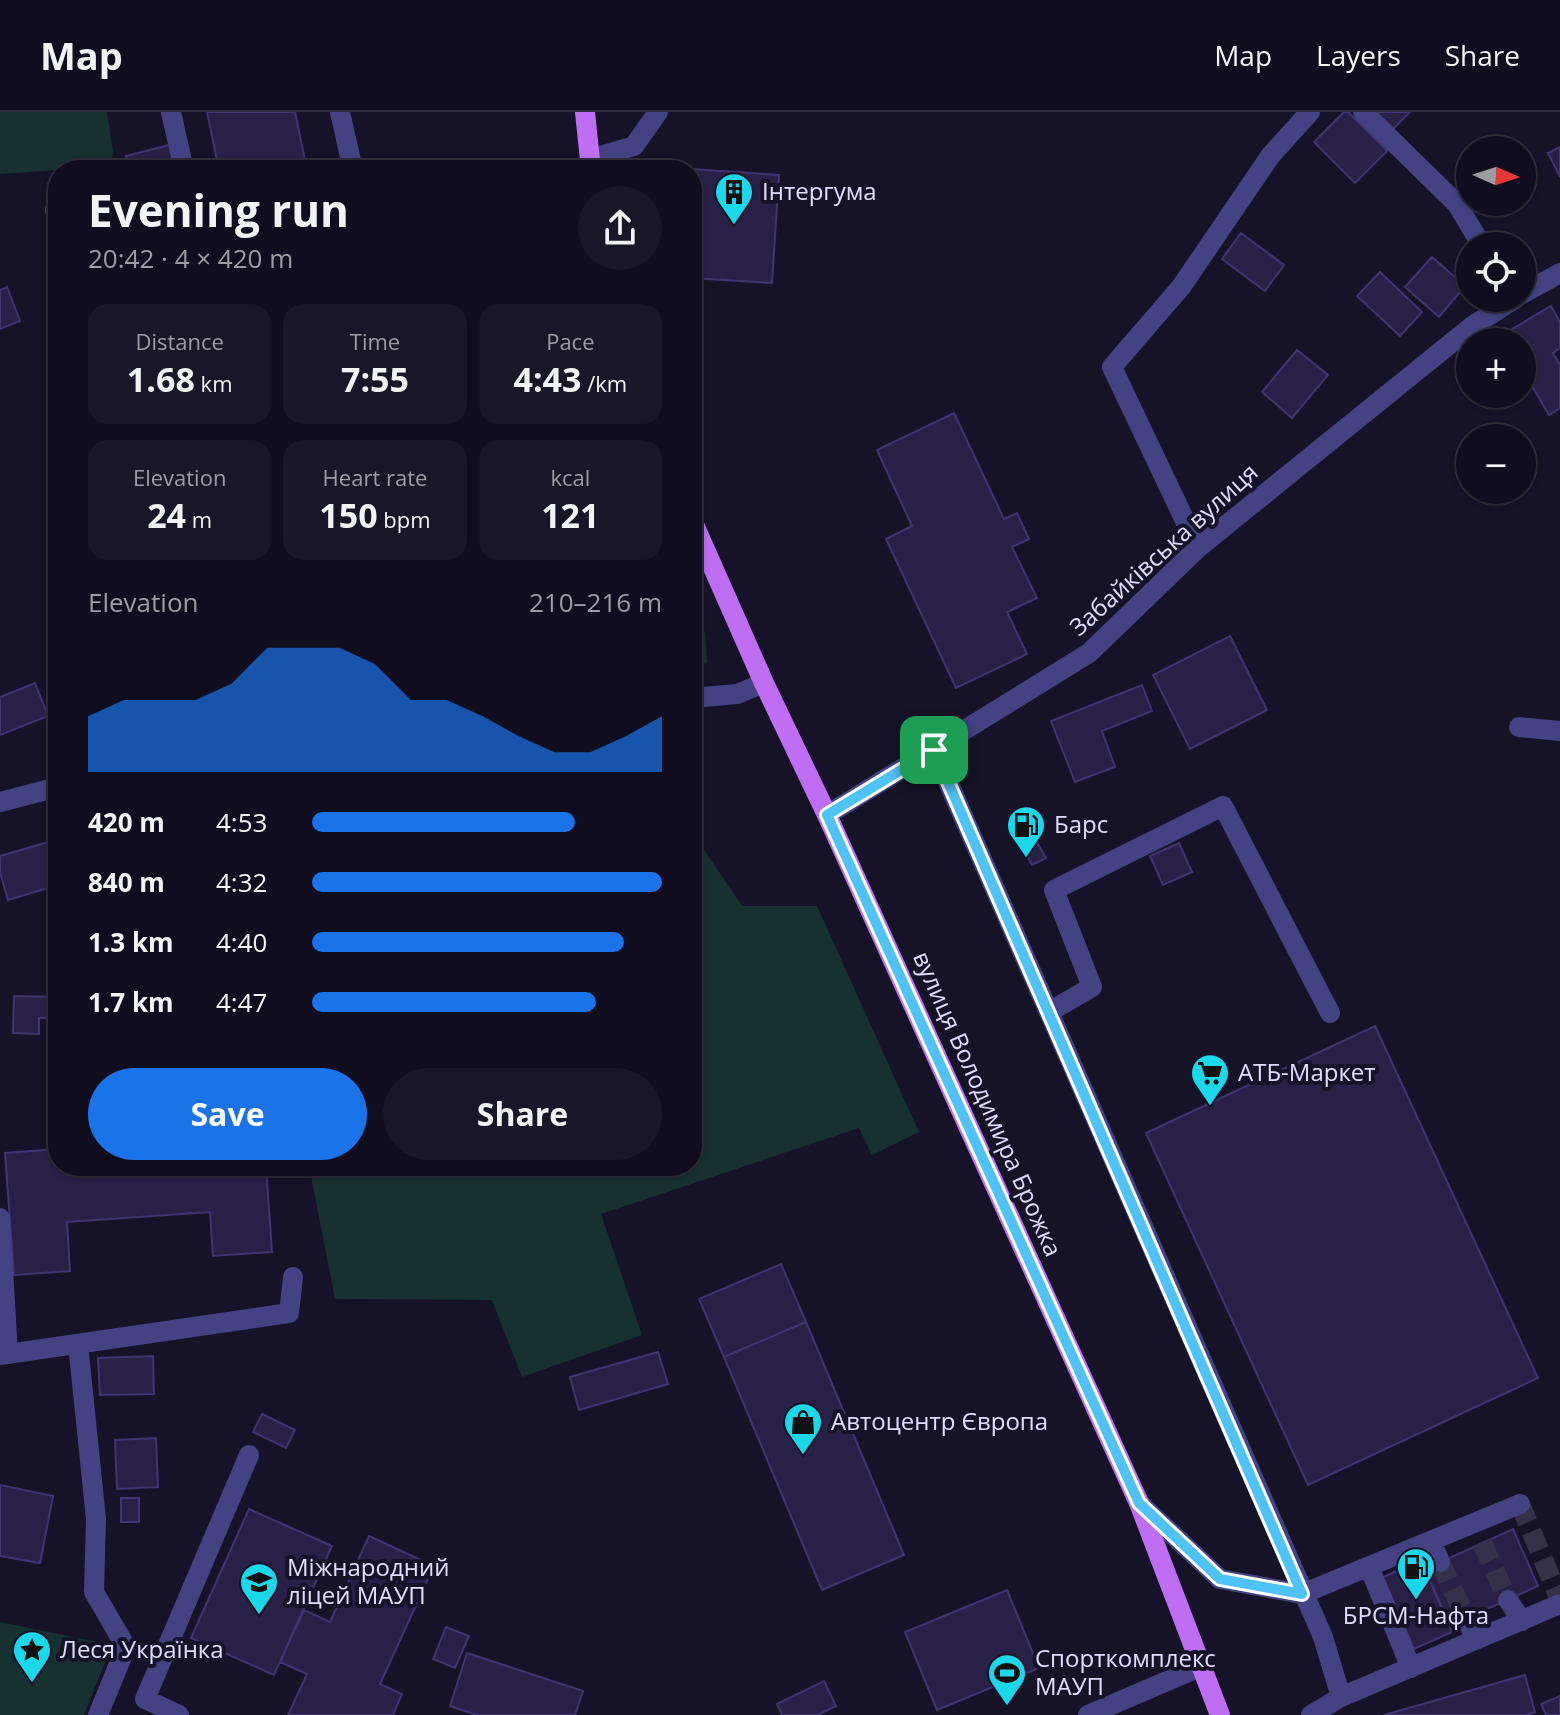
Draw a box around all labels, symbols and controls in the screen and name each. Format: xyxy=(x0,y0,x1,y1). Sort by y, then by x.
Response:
text: Map xyxy=(40,29,123,81)
text: Map xyxy=(1214,36,1272,74)
text: Layers xyxy=(1316,36,1401,74)
text: Share xyxy=(1445,36,1520,74)
north arrow xyxy=(1456,136,1536,216)
map controls xyxy=(1456,136,1536,504)
building icon: Інтергума xyxy=(713,171,755,226)
place label: Інтергума xyxy=(762,174,877,207)
text: Evening run xyxy=(88,180,349,240)
button: share xyxy=(578,186,662,270)
button: locate xyxy=(1456,232,1536,312)
text: 20:42 · 4 × 420 m xyxy=(88,240,293,276)
text: Distance xyxy=(135,326,224,356)
text: Time xyxy=(350,326,400,356)
text: Pace xyxy=(546,326,595,356)
button: + xyxy=(1456,328,1536,408)
text: 1.68 xyxy=(127,356,195,402)
text: 7:55 xyxy=(341,356,409,402)
text: 4:43 xyxy=(513,356,581,402)
text: km xyxy=(195,368,233,398)
text: /km xyxy=(581,368,627,398)
button: − xyxy=(1456,424,1536,504)
street label: Забайківська вулиця xyxy=(1062,455,1264,643)
text: Elevation xyxy=(133,462,226,492)
text: Heart rate xyxy=(323,462,427,492)
text: kcal xyxy=(550,462,590,492)
text: 24 xyxy=(147,492,186,538)
text: 150 xyxy=(319,492,378,538)
text: 121 xyxy=(541,492,599,538)
text: m xyxy=(186,504,212,534)
text: bpm xyxy=(378,504,431,534)
text: Elevation xyxy=(88,584,198,620)
text: 210–216 m xyxy=(529,584,662,620)
pin xyxy=(900,716,968,784)
icon: arrive xyxy=(912,728,956,772)
text: 420 m xyxy=(88,804,165,840)
text: 4:53 xyxy=(216,804,267,840)
fuel station icon: Барс xyxy=(1005,804,1047,859)
place label: Барс xyxy=(1054,807,1108,840)
text: 840 m xyxy=(88,864,165,900)
text: 4:32 xyxy=(216,864,267,900)
text: 1.3 km xyxy=(88,924,174,960)
text: 4:40 xyxy=(216,924,267,960)
street label: вулиця Володимира Брожка xyxy=(906,946,1071,1261)
text: 1.7 km xyxy=(88,984,174,1020)
text: 4:47 xyxy=(216,984,267,1020)
supermarket icon: АТБ-Маркет xyxy=(1189,1052,1231,1107)
place label: АТБ-Маркет xyxy=(1238,1055,1376,1088)
button: Save xyxy=(88,1068,367,1160)
button: Share xyxy=(383,1068,662,1160)
shop icon: Автоцентр Європа xyxy=(782,1401,824,1456)
place label: Автоцентр Європа xyxy=(831,1404,1048,1437)
fuel station icon: БРСМ-Нафта xyxy=(1395,1546,1437,1601)
place label: Міжнародний ліцей МАУП xyxy=(287,1550,449,1611)
school or university icon: Міжнародний ліцей МАУП xyxy=(238,1561,280,1616)
place label: БРСМ-Нафта xyxy=(1343,1598,1489,1631)
place icon: Леся Українка xyxy=(11,1629,53,1684)
place label: Леся Українка xyxy=(60,1632,224,1665)
place label: Спорткомплекс МАУП xyxy=(1035,1641,1216,1702)
sports icon: Спорткомплекс МАУП xyxy=(986,1652,1028,1707)

